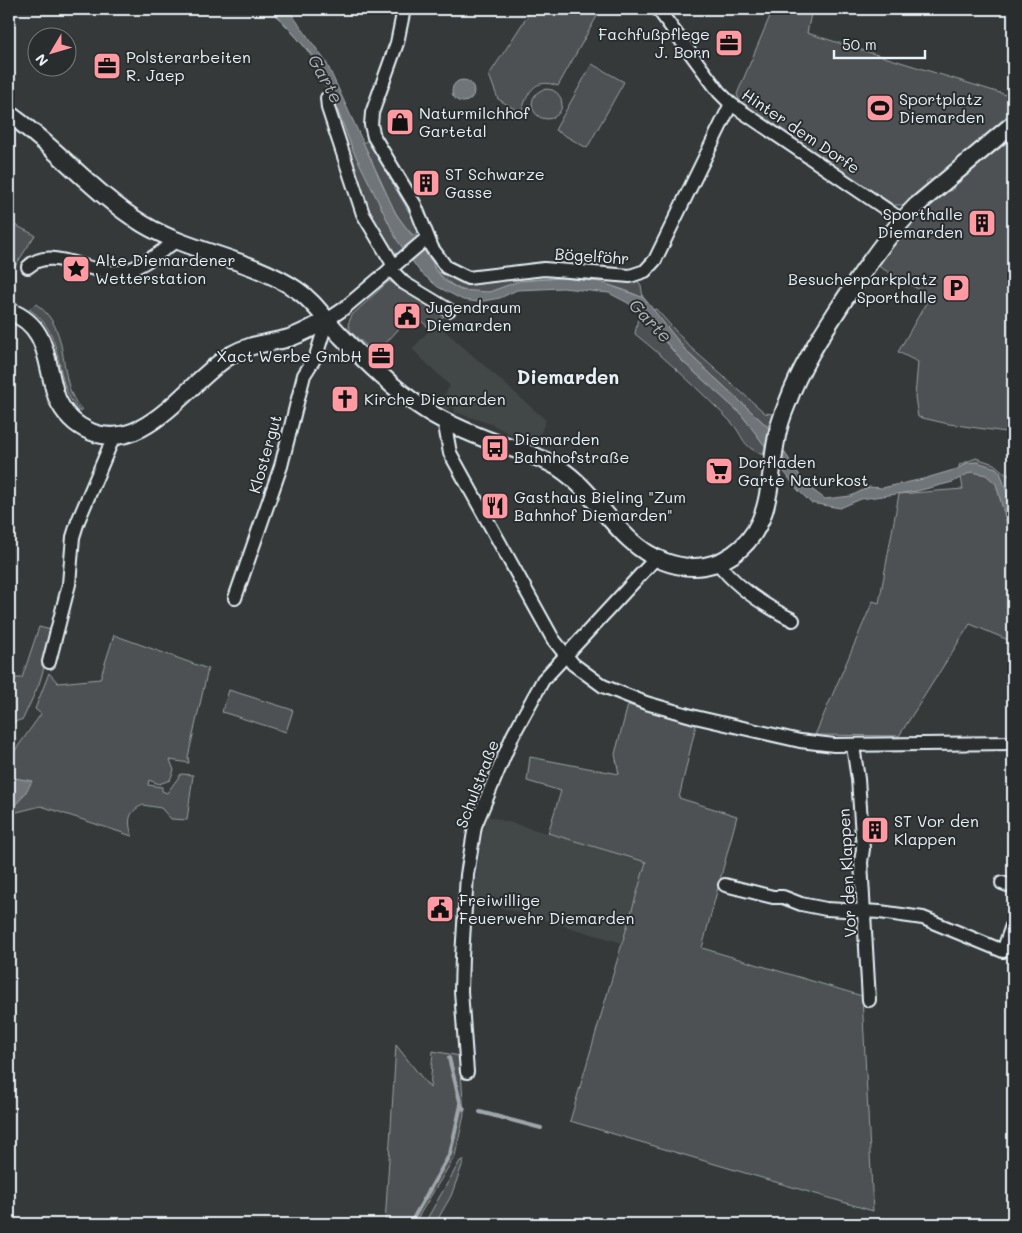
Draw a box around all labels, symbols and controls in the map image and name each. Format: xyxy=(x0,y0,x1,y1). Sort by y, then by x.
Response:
place label: Fachfußpflege J. Born xyxy=(598,23,710,62)
north arrow xyxy=(28,28,78,78)
office icon: Fachfußpflege J. Born xyxy=(714,28,744,58)
scale bar xyxy=(834,28,926,60)
text: 50 m xyxy=(842,34,877,54)
place label: Polsterarbeiten R. Jaep xyxy=(126,46,251,85)
text: N xyxy=(31,50,52,70)
water label: Garte xyxy=(303,50,349,107)
office icon: Polsterarbeiten R. Jaep xyxy=(92,51,122,81)
street label: Hinter dem Dorfe xyxy=(738,83,864,178)
place label: Sportplatz Diemarden xyxy=(899,88,984,127)
sports icon: Sportplatz Diemarden xyxy=(865,93,895,123)
place label: Naturmilchhof Gartetal xyxy=(419,102,530,141)
shop icon: Naturmilchhof Gartetal xyxy=(385,107,415,137)
place label: ST Schwarze Gasse xyxy=(445,163,545,202)
building icon: ST Schwarze Gasse xyxy=(411,168,441,198)
place label: Sporthalle Diemarden xyxy=(878,203,963,242)
building icon: Sporthalle Diemarden xyxy=(967,208,997,238)
street label: Bögelföhr xyxy=(554,242,630,269)
place label: Alte Diemardener Wetterstation xyxy=(95,249,236,288)
place icon: Alte Diemardener Wetterstation xyxy=(61,254,91,284)
place label: Besucherparkplatz Sporthalle xyxy=(788,268,937,307)
parking icon: Besucherparkplatz Sporthalle xyxy=(941,273,971,303)
water label: Garte xyxy=(624,293,678,348)
place label: Jugendraum Diemarden xyxy=(426,296,521,335)
public building icon: Jugendraum Diemarden xyxy=(392,301,422,331)
office icon: Xact Werbe GmbH xyxy=(366,341,396,371)
place label: Xact Werbe GmbH xyxy=(216,345,362,366)
district label: Diemarden xyxy=(517,364,619,389)
church icon: Kirche Diemarden xyxy=(330,384,360,414)
place label: Kirche Diemarden xyxy=(364,388,506,409)
street label: Klostergut xyxy=(243,412,286,496)
place label: Diemarden Bahnhofstraße xyxy=(514,428,629,467)
bus stop icon: Diemarden Bahnhofstraße xyxy=(480,433,510,463)
place label: Dorfladen Garte Naturkost xyxy=(738,451,868,490)
supermarket icon: Dorfladen Garte Naturkost xyxy=(704,456,734,486)
place label: Gasthaus Bieling "Zum Bahnhof Diemarden" xyxy=(514,486,686,525)
restaurant icon: Gasthaus Bieling "Zum Bahnhof Diemarden" xyxy=(480,491,510,521)
street label: Schulstraße xyxy=(450,737,503,831)
street label: Vor den Klappen xyxy=(833,808,860,938)
place label: ST Vor den Klappen xyxy=(894,810,979,849)
building icon: ST Vor den Klappen xyxy=(860,815,890,845)
place label: Freiwillige Feuerwehr Diemarden xyxy=(459,889,635,928)
public building icon: Freiwillige Feuerwehr Diemarden xyxy=(425,894,455,924)

